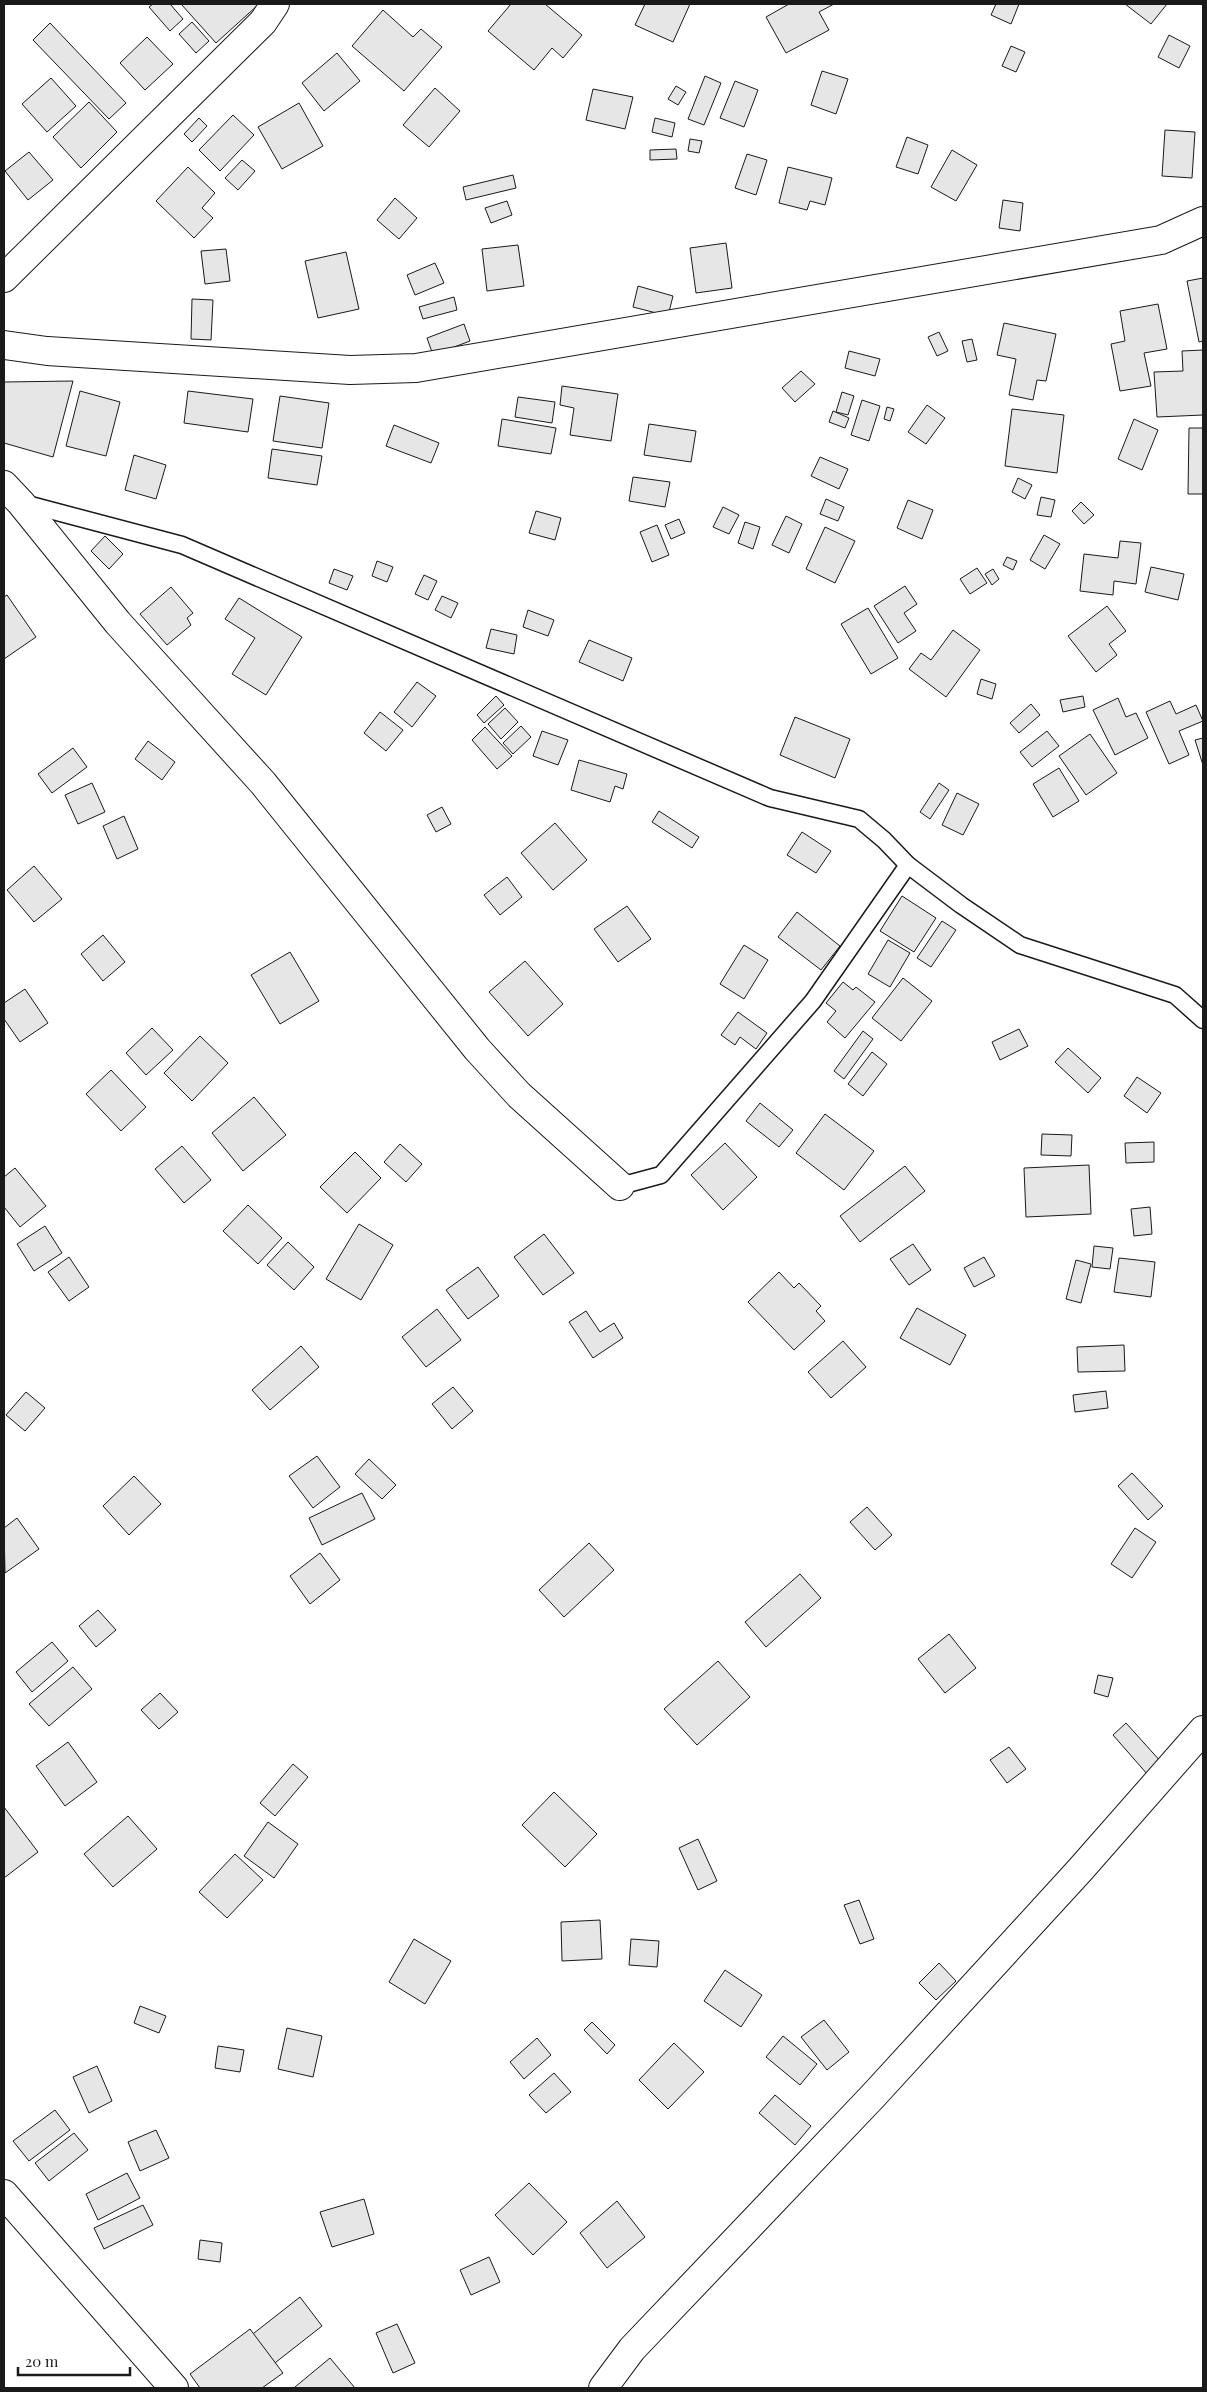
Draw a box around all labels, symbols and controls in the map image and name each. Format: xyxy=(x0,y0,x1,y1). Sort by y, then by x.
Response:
scale bar xyxy=(18,2344,130,2376)
text: 20 m xyxy=(25,2351,59,2371)

